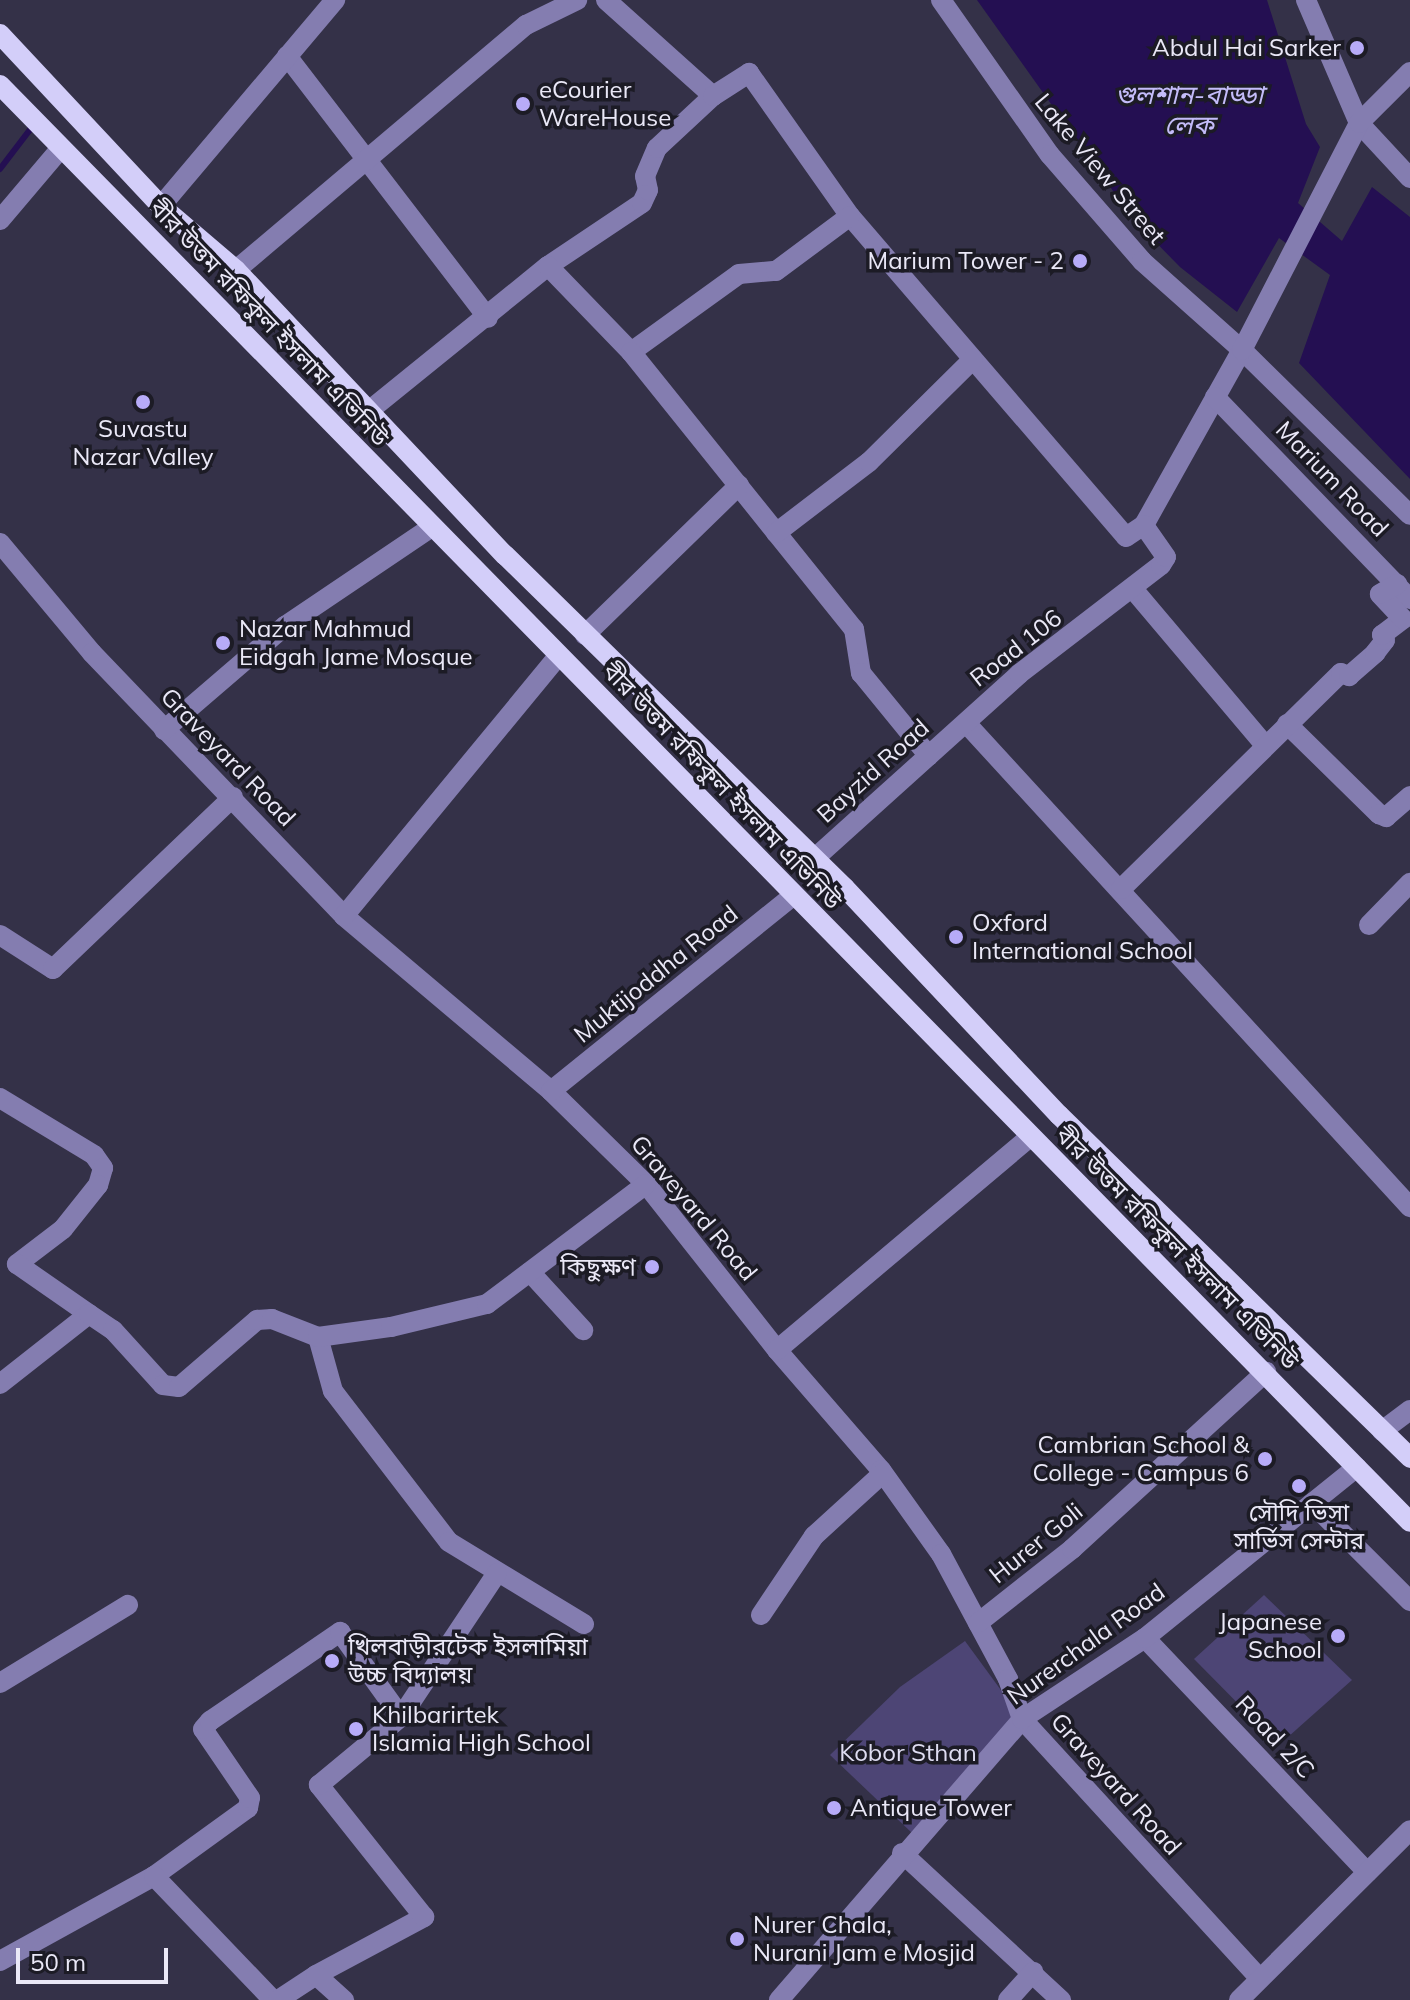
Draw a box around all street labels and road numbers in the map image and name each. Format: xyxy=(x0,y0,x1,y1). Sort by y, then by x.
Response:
street label: Lake View Street xyxy=(1029,88,1171,250)
street label: বীর উত্তম রফিকুল ইসলাম এভিনিউ xyxy=(143,194,395,452)
street label: Marium Road xyxy=(1270,415,1394,543)
street label: Road 106 xyxy=(964,603,1068,693)
street label: বীর উত্তম রফিকুল ইসলাম এভিনিউ xyxy=(596,657,848,915)
street label: Graveyard Road xyxy=(155,682,301,832)
street label: Bayzid Road xyxy=(811,713,935,829)
street label: Muktijoddha Road xyxy=(568,899,744,1049)
street label: বীর উত্তম রফিকুল ইসলাম এভিনিউ xyxy=(1050,1121,1304,1375)
street label: Graveyard Road xyxy=(625,1129,763,1287)
street label: Hurer Goli xyxy=(984,1497,1088,1589)
street label: Nurerchala Road xyxy=(1002,1577,1170,1711)
street label: Road 2/C xyxy=(1230,1690,1320,1784)
street label: Graveyard Road xyxy=(1045,1707,1187,1861)

